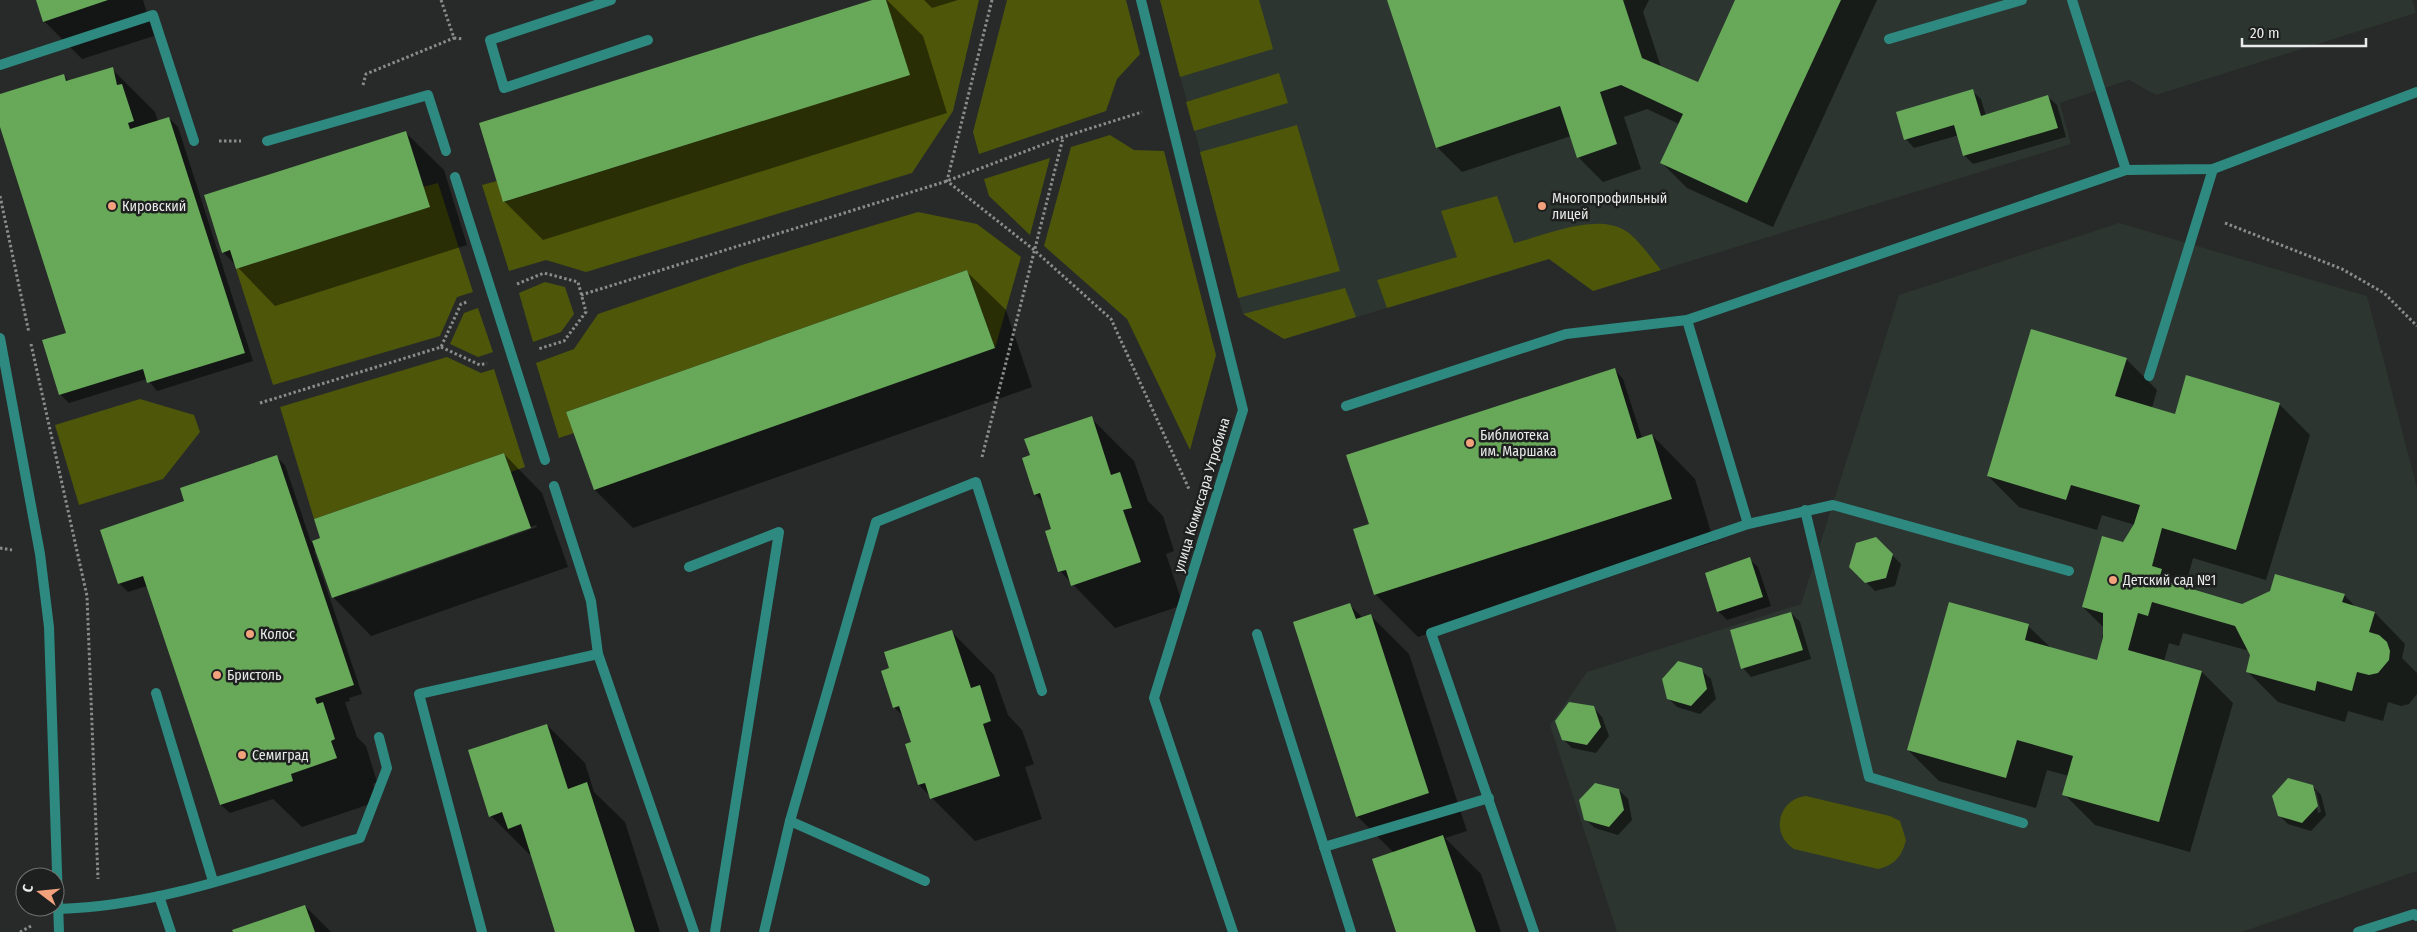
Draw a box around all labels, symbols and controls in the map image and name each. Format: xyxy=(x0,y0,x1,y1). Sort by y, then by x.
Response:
scale bar xyxy=(2242,15,2366,47)
text: 20 m xyxy=(2250,24,2280,42)
place label: Многопрофильный лицей xyxy=(1552,190,1667,223)
place label: Кировский xyxy=(122,198,186,215)
marker: Кировский xyxy=(106,200,118,212)
marker: Многопрофильный лицей xyxy=(1536,200,1548,212)
street label: улица Комиссара Утробина xyxy=(1170,415,1234,574)
place label: Библиотека им. Маршака xyxy=(1480,427,1557,460)
marker: Библиотека им. Маршака xyxy=(1464,437,1476,449)
place label: Детский сад №1 xyxy=(2122,572,2216,589)
marker: Детский сад №1 xyxy=(2107,574,2119,586)
place label: Колос xyxy=(260,626,295,643)
marker: Колос xyxy=(244,628,256,640)
place label: Бристоль xyxy=(227,667,282,684)
marker: Бристоль xyxy=(211,669,223,681)
place label: Семиград xyxy=(252,747,308,764)
marker: Семиград xyxy=(236,749,248,761)
north arrow xyxy=(15,867,65,917)
text: С xyxy=(19,882,37,894)

